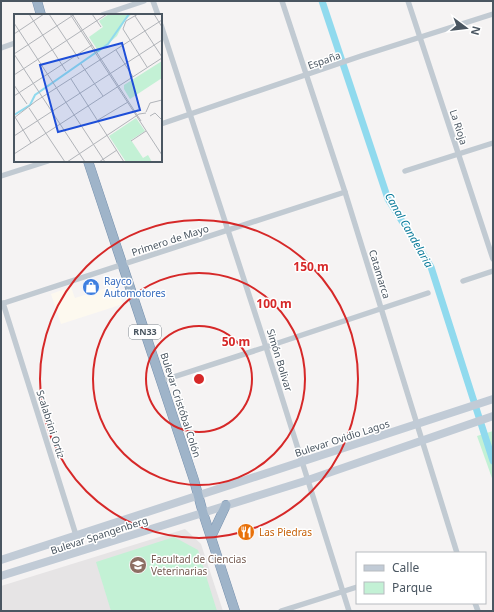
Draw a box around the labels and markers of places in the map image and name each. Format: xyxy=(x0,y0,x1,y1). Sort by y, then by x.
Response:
place label: Rayco Automotores xyxy=(104,274,166,300)
shop icon: Rayco Automotores xyxy=(81,277,101,297)
centre of rings xyxy=(192,372,206,386)
restaurant icon: Las Piedras xyxy=(236,522,256,542)
place label: Las Piedras xyxy=(259,525,312,539)
place label: Facultad de Ciencias Veterinarias xyxy=(151,552,246,578)
school or university icon: Facultad de Ciencias Veterinarias xyxy=(128,555,148,575)

